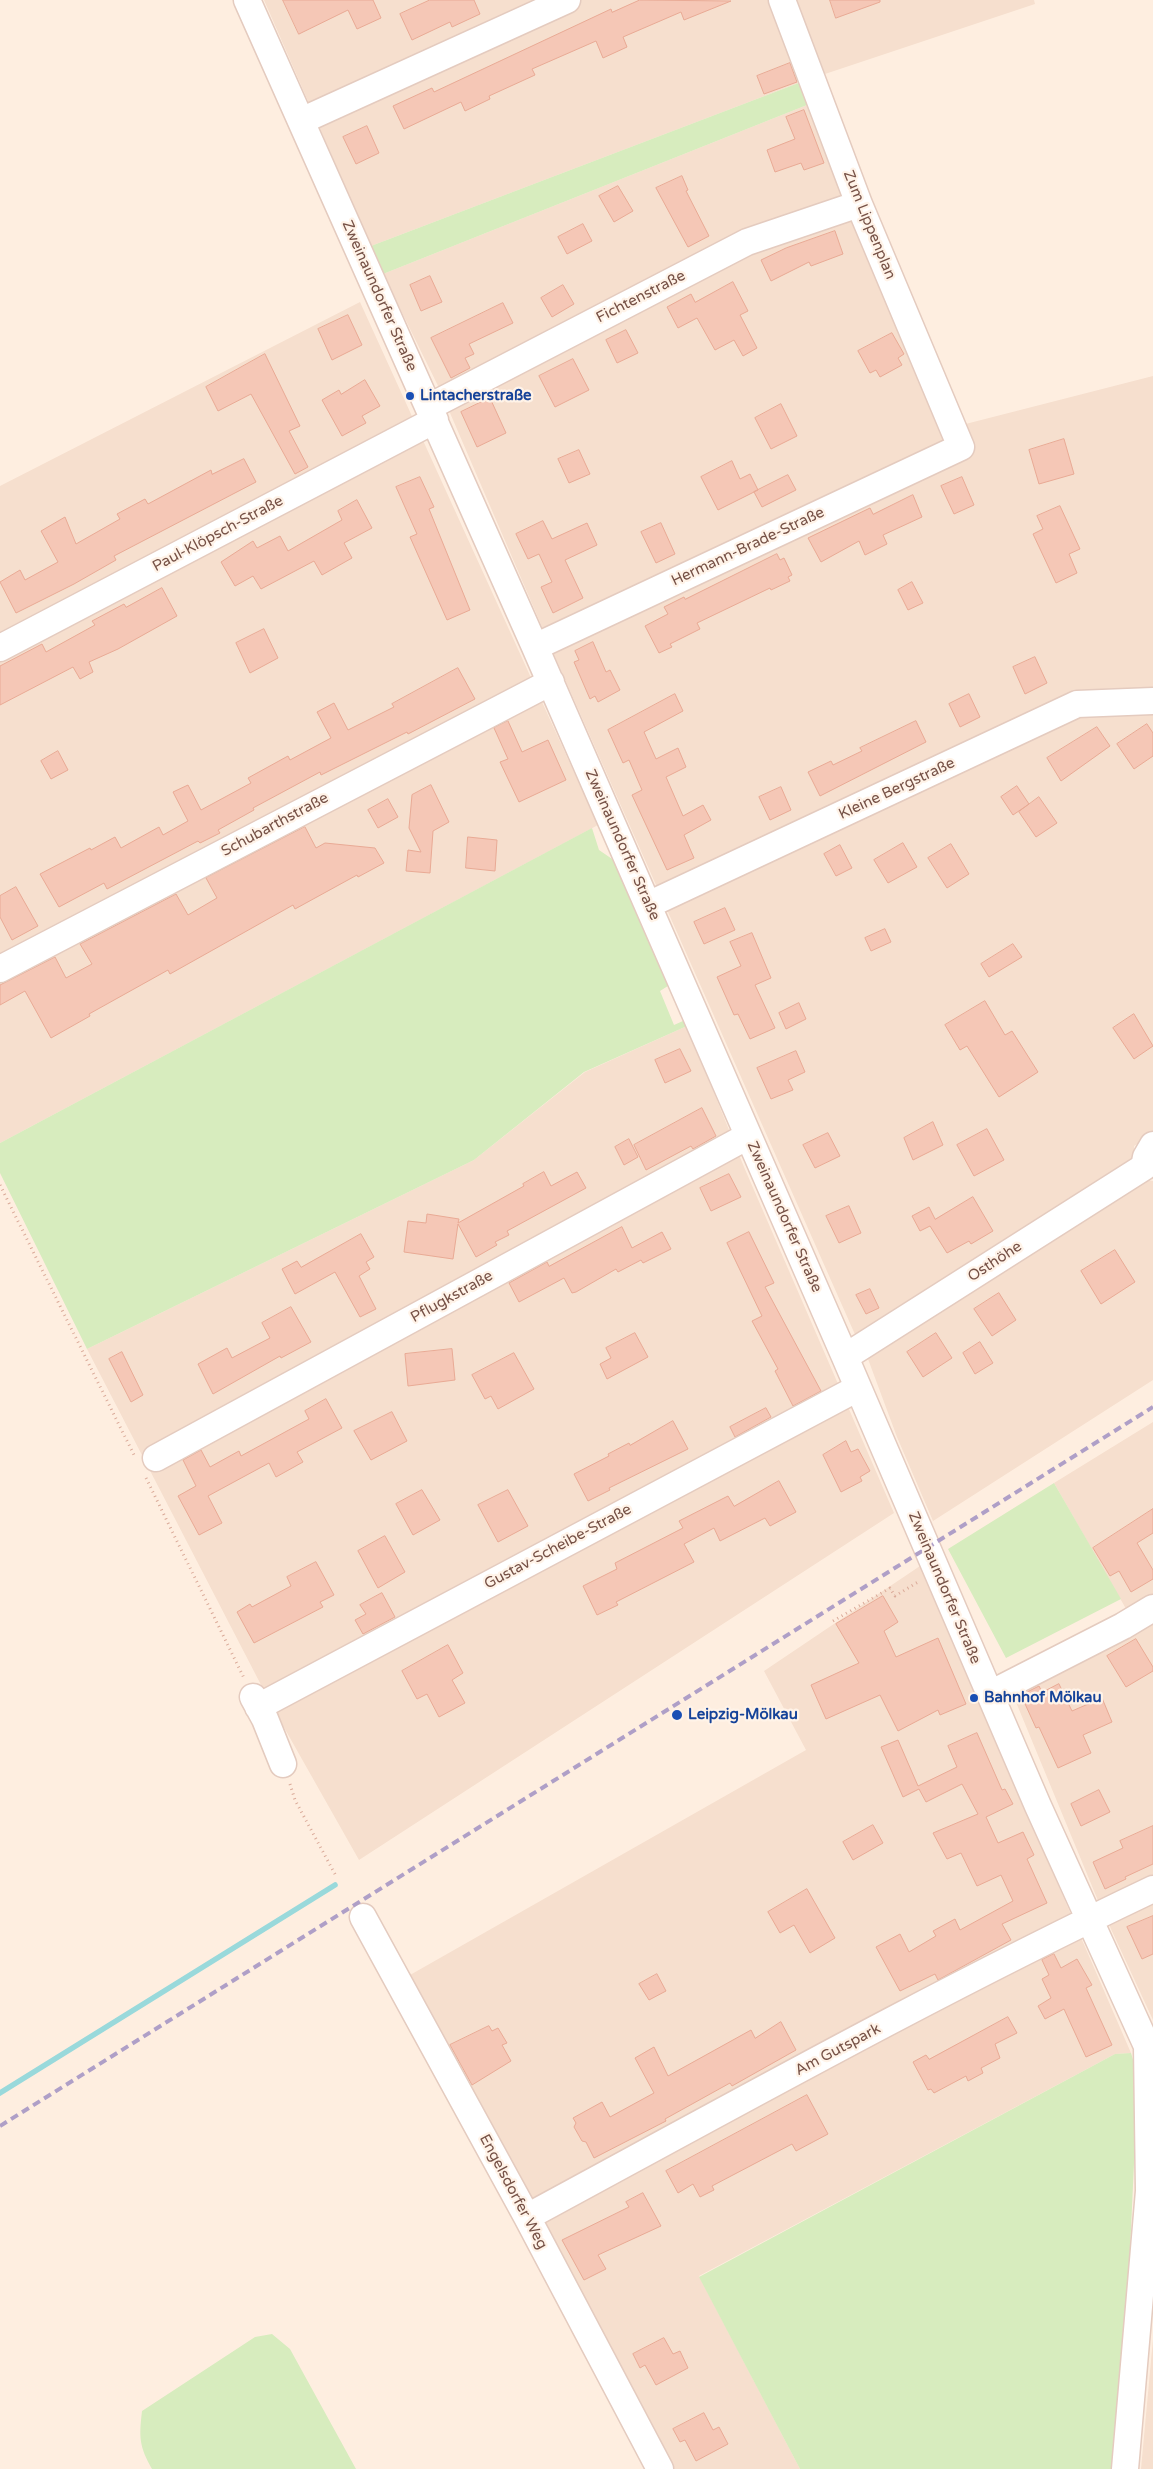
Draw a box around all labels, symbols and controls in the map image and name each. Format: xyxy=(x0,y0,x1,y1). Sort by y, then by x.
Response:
street label: Zum Lippenplan xyxy=(839,168,899,282)
street label: Zweinaundorfer Straße xyxy=(338,218,420,374)
street label: Fichtenstraße xyxy=(593,267,689,327)
place label: Lintacherstraße xyxy=(420,387,532,405)
marker: Lintacherstraße xyxy=(404,390,416,402)
street label: Paul-Klöpsch-Straße xyxy=(150,492,286,576)
street label: Hermann-Brade-Straße xyxy=(669,504,827,590)
street label: Kleine Bergstraße xyxy=(836,754,958,824)
street label: Zweinaundorfer Straße xyxy=(581,767,663,923)
street label: Schubarthstraße xyxy=(218,789,332,861)
street label: Zweinaundorfer Straße xyxy=(743,1139,825,1295)
street label: Osthöhe xyxy=(965,1238,1025,1286)
street label: Pflugkstraße xyxy=(408,1267,496,1327)
street label: Gustav-Scheibe-Straße xyxy=(481,1501,635,1593)
street label: Zweinaundorfer Straße xyxy=(904,1509,984,1667)
place label: Bahnhof Mölkau xyxy=(984,1689,1102,1707)
marker: Bahnhof Mölkau xyxy=(968,1692,980,1704)
place label: Leipzig-Mölkau xyxy=(688,1706,798,1724)
marker: Leipzig-Mölkau xyxy=(670,1708,684,1722)
street label: Am Gutspark xyxy=(792,2020,884,2080)
street label: Engelsdorfer Weg xyxy=(475,2131,551,2253)

